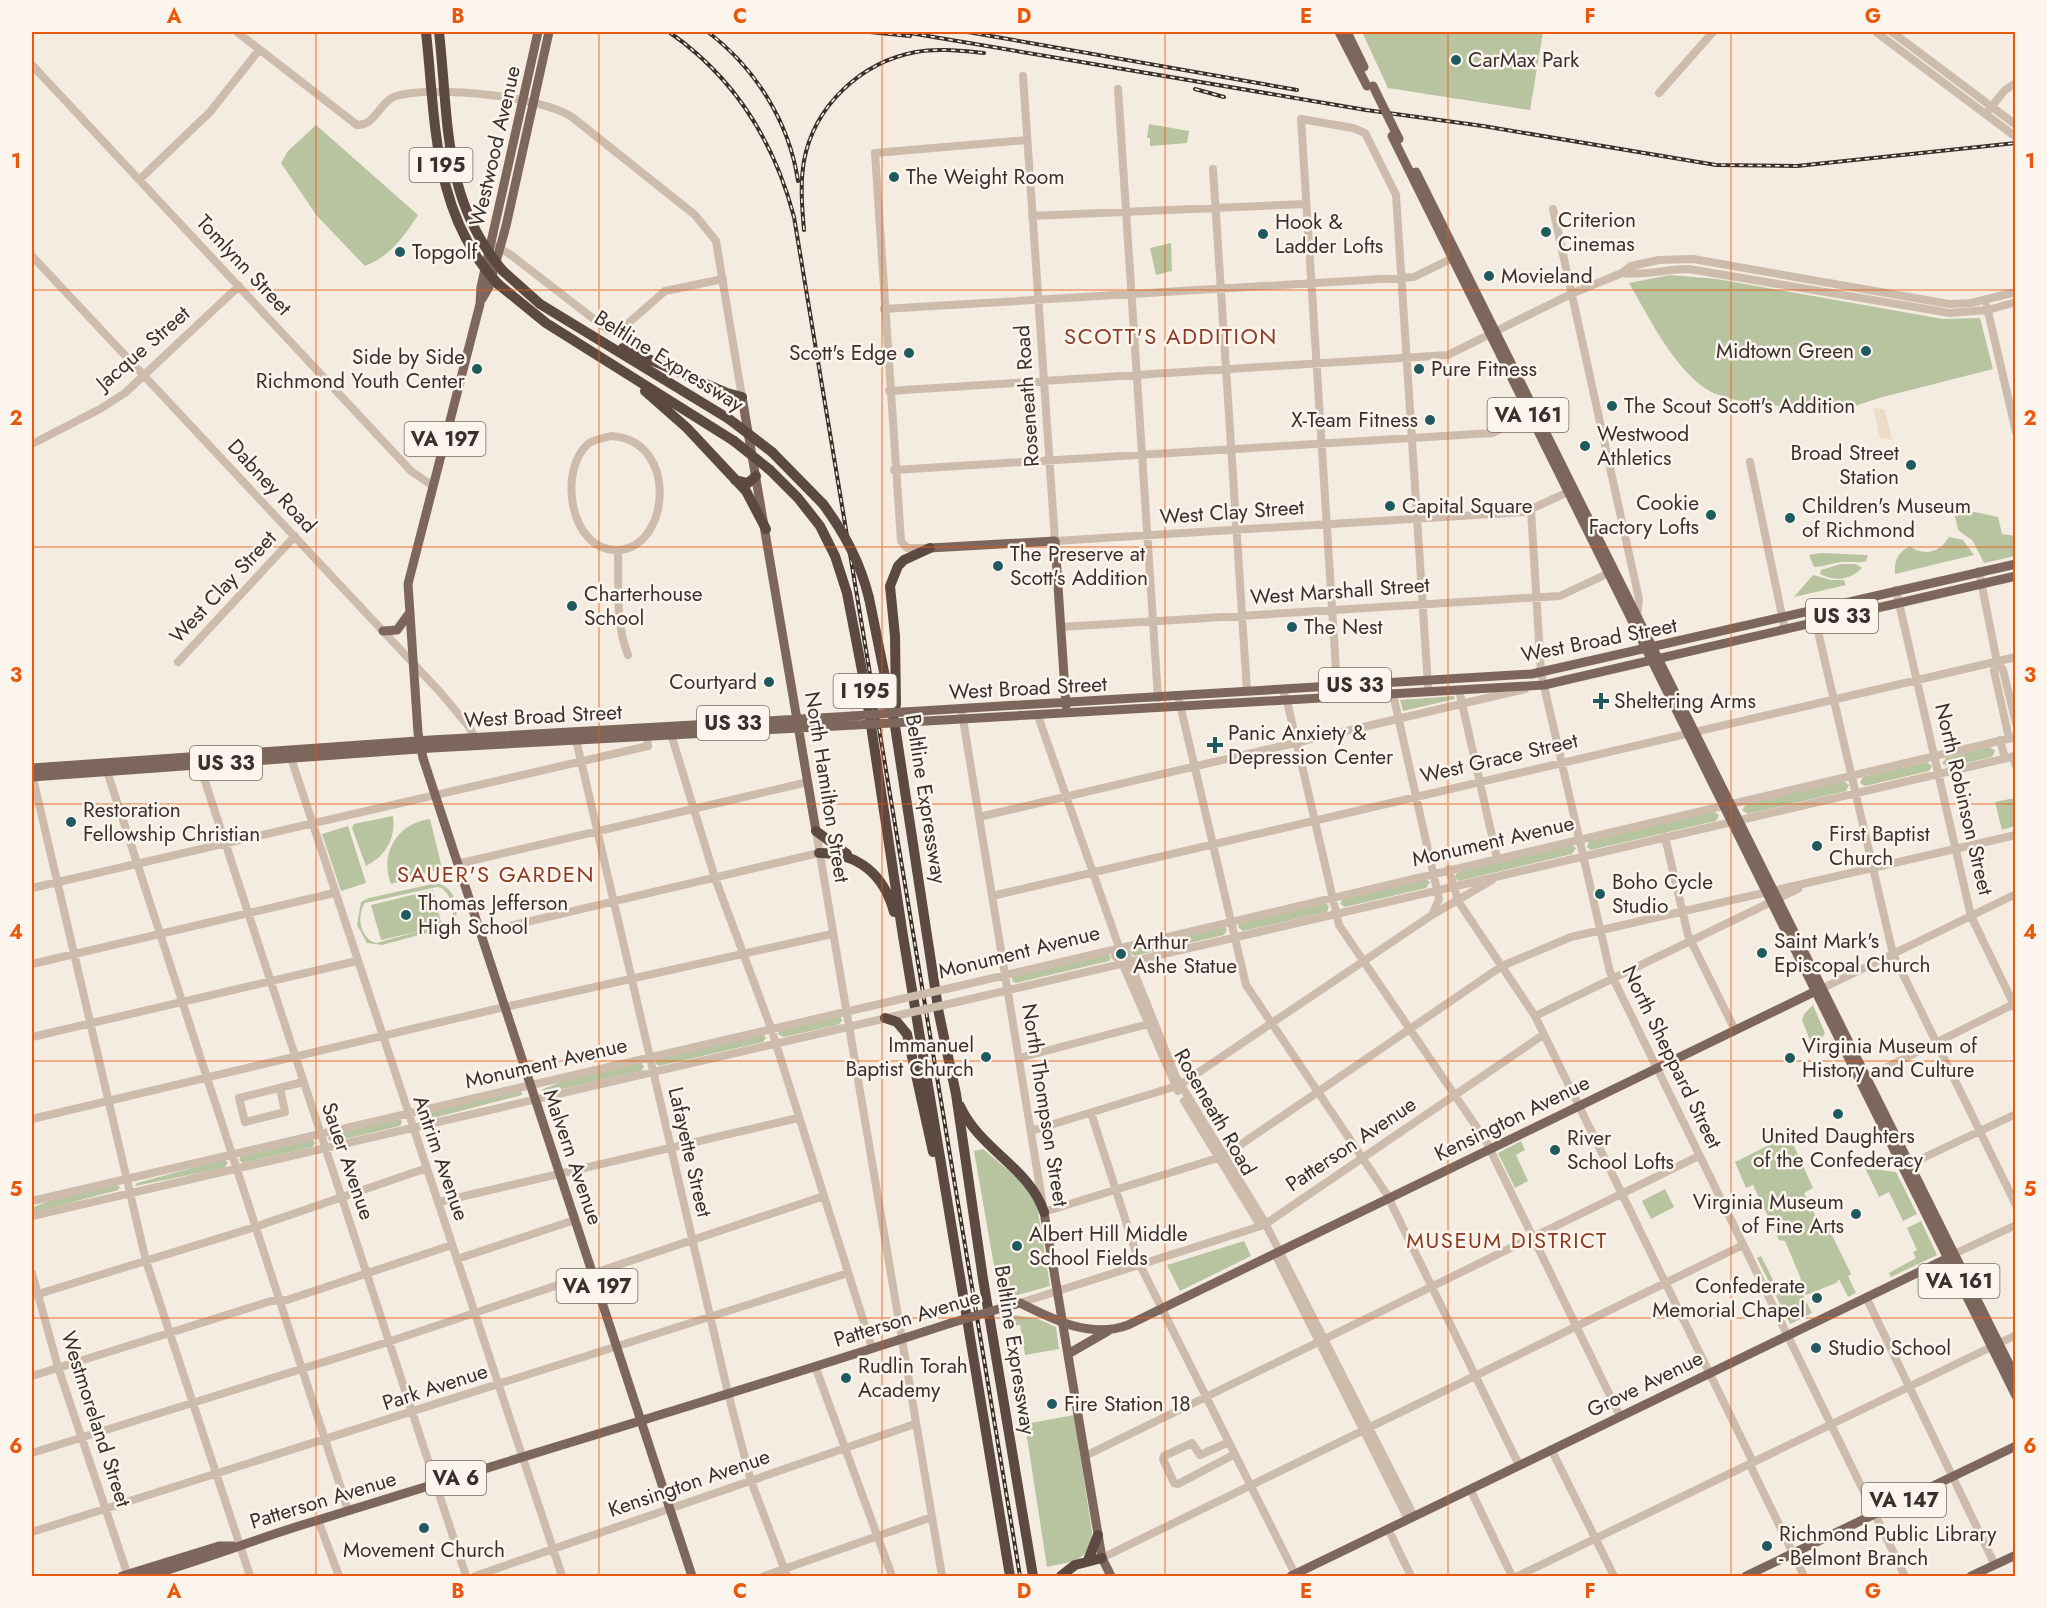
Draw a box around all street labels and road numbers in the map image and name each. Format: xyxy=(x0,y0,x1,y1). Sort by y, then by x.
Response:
street label: Westwood Avenue xyxy=(462,63,528,229)
road number: I 195 xyxy=(410,148,472,182)
street label: Tomlynn Street xyxy=(189,208,299,322)
street label: Jacque Street xyxy=(87,299,196,399)
street label: Beltline Expressway xyxy=(588,303,750,419)
street label: Roseneath Road xyxy=(1007,324,1047,468)
road number: VA 161 xyxy=(1488,398,1568,432)
road number: VA 197 xyxy=(404,422,486,456)
street label: Dabney Road xyxy=(221,432,323,540)
street label: West Clay Street xyxy=(1159,492,1305,532)
street label: West Clay Street xyxy=(163,524,283,650)
street label: West Marshall Street xyxy=(1249,570,1431,612)
road number: US 33 xyxy=(1806,599,1878,633)
street label: West Broad Street xyxy=(1518,610,1680,670)
road number: US 33 xyxy=(1319,668,1391,702)
street label: West Broad Street xyxy=(948,669,1108,707)
road number: I 195 xyxy=(834,674,896,708)
street label: North Hamilton Street xyxy=(797,689,857,885)
street label: West Broad Street xyxy=(463,697,623,735)
street label: North Robinson Street xyxy=(1927,700,2001,898)
road number: US 33 xyxy=(697,706,769,740)
street label: Beltline Expressway xyxy=(898,712,954,887)
street label: West Grace Street xyxy=(1417,725,1581,791)
road number: US 33 xyxy=(190,746,262,780)
street label: Monument Avenue xyxy=(1409,808,1577,874)
street label: Monument Avenue xyxy=(935,917,1103,987)
street label: North Sheppard Street xyxy=(1615,960,1729,1154)
street label: North Thompson Street xyxy=(1014,1001,1076,1209)
street label: Monument Avenue xyxy=(462,1030,630,1096)
street label: Roseneath Road xyxy=(1166,1043,1264,1181)
street label: Kensington Avenue xyxy=(1429,1067,1595,1169)
street label: Lafayette Street xyxy=(660,1084,720,1220)
street label: Malvern Avenue xyxy=(536,1085,610,1229)
street label: Patterson Avenue xyxy=(1280,1089,1422,1199)
street label: Antrim Avenue xyxy=(406,1091,477,1225)
street label: Sauer Avenue xyxy=(314,1098,382,1224)
street label: Beltline Expressway xyxy=(987,1263,1043,1438)
road number: VA 161 xyxy=(1918,1264,2000,1298)
road number: VA 197 xyxy=(556,1269,638,1303)
street label: Patterson Avenue xyxy=(830,1281,984,1355)
street label: Westmoreland Street xyxy=(53,1327,139,1511)
street label: Grove Avenue xyxy=(1582,1343,1708,1425)
street label: Park Avenue xyxy=(378,1356,492,1418)
street label: Kensington Avenue xyxy=(604,1441,774,1525)
road number: VA 6 xyxy=(426,1461,486,1495)
street label: Patterson Avenue xyxy=(246,1463,400,1537)
road number: VA 147 xyxy=(1862,1483,1946,1517)

